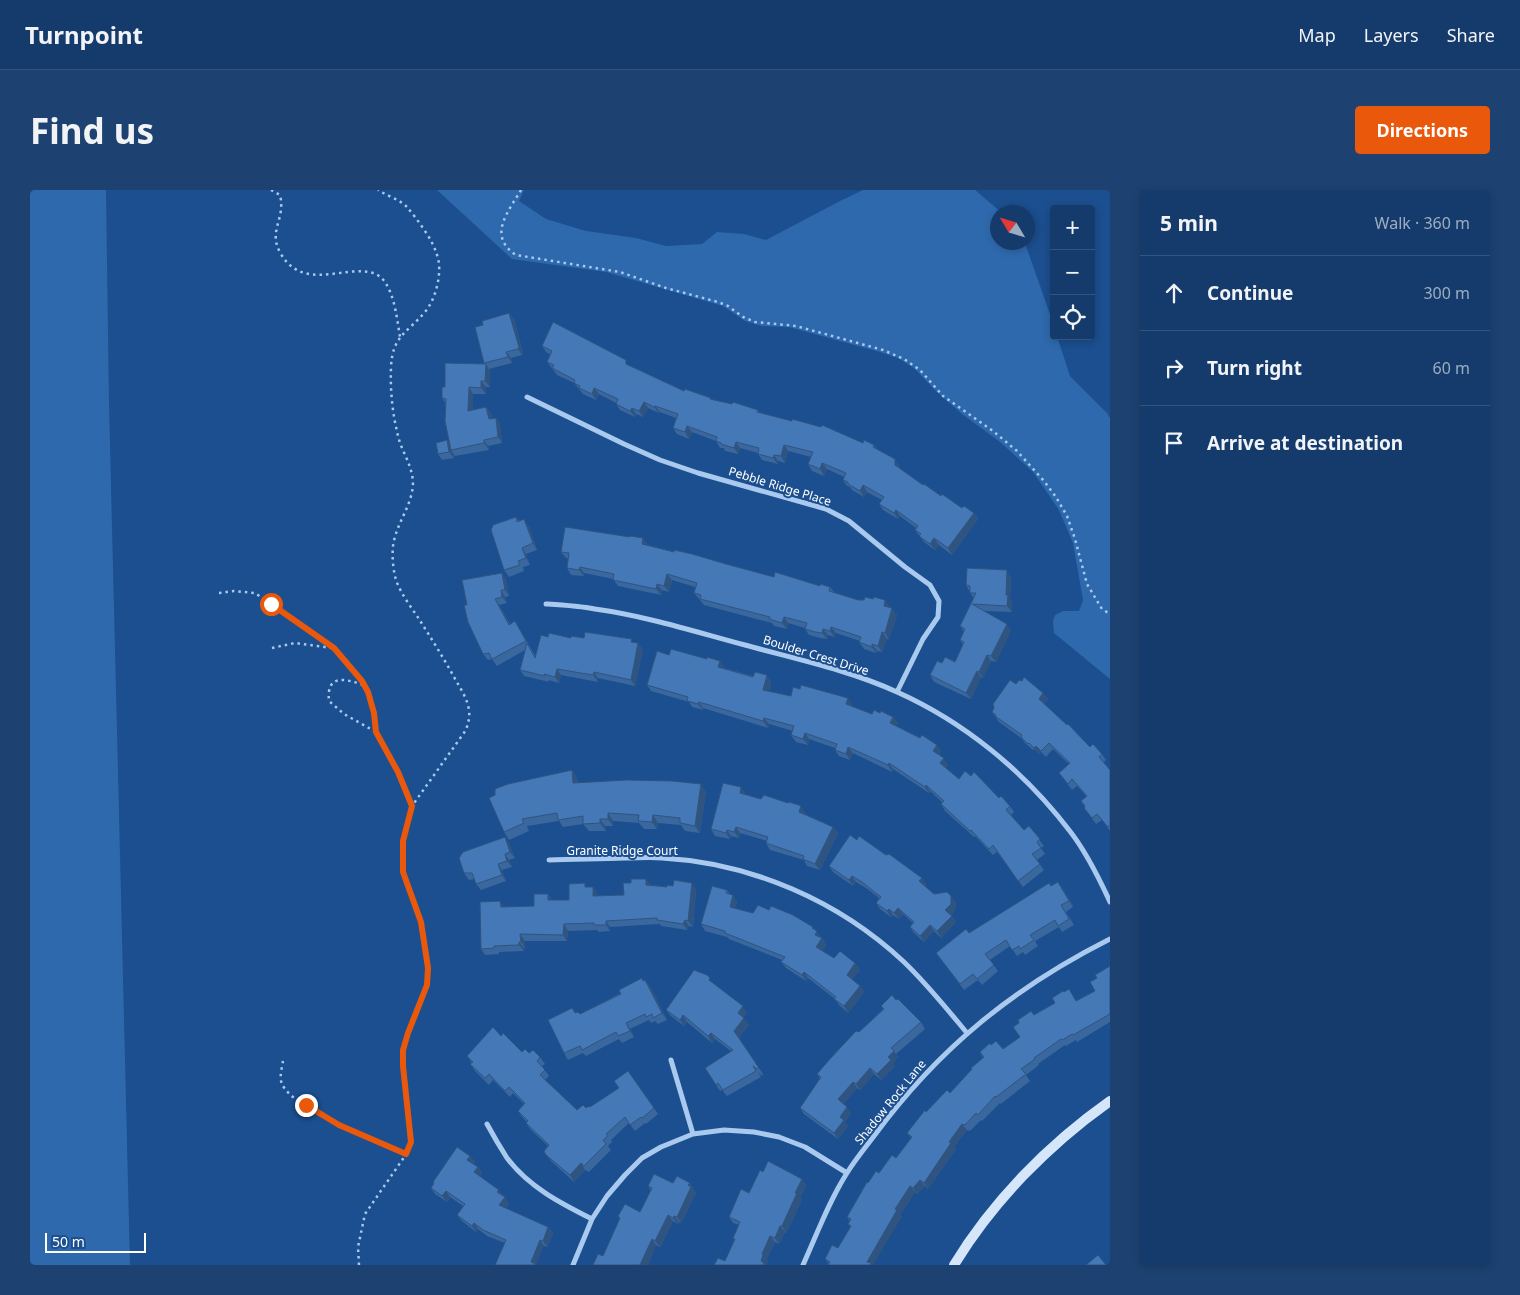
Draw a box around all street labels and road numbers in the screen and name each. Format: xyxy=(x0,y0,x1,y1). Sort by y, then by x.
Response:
street label: Pebble Ridge Place xyxy=(727,462,834,510)
street label: Boulder Crest Drive xyxy=(761,631,871,679)
street label: Granite Ridge Court xyxy=(566,842,678,859)
street label: Shadow Rock Lane xyxy=(850,1056,930,1148)

